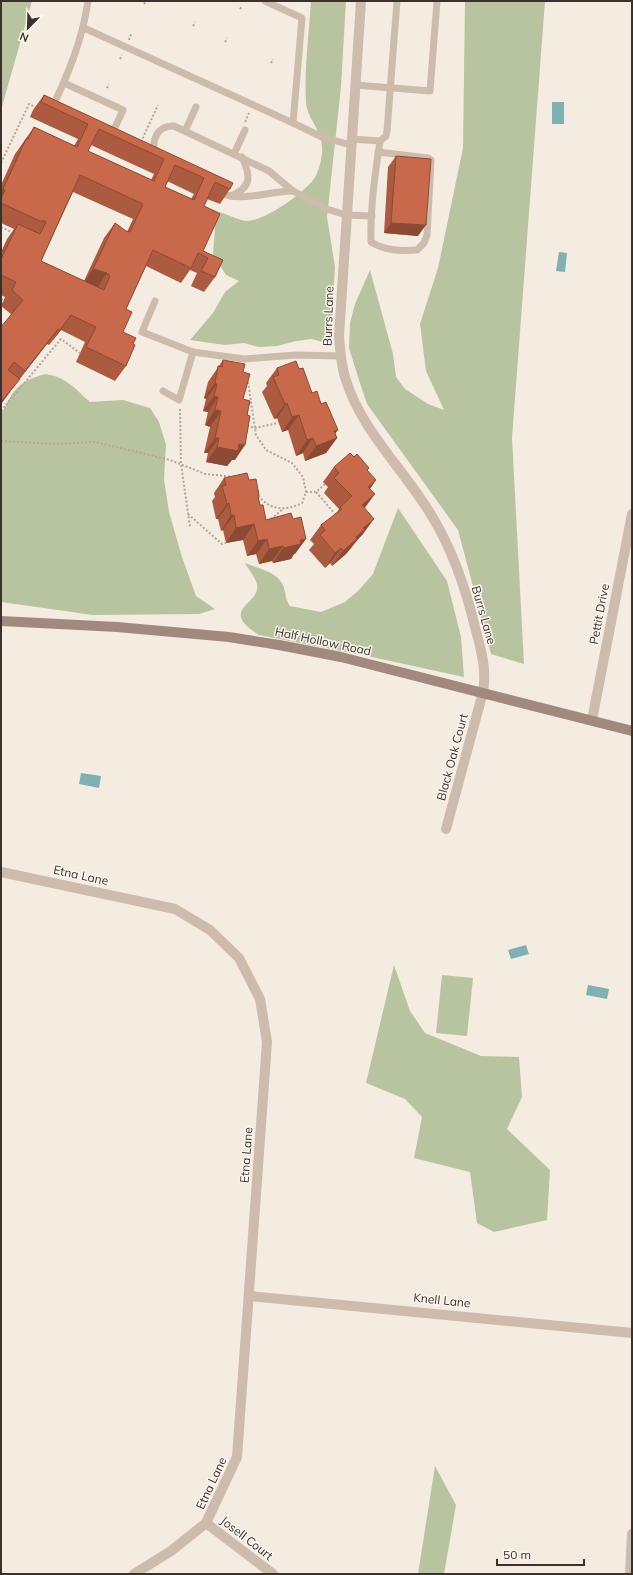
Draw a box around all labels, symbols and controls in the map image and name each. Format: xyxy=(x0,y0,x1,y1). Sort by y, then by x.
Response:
north arrow xyxy=(8,8,48,48)
text: N xyxy=(18,29,31,45)
street label: Burrs Lane xyxy=(319,286,337,346)
street label: Pettit Drive xyxy=(586,582,612,646)
street label: Burrs Lane xyxy=(469,584,499,646)
street label: Half Hollow Road xyxy=(274,623,372,659)
street label: Black Oak Court xyxy=(433,712,471,802)
street label: Etna Lane xyxy=(52,862,110,888)
street label: Etna Lane xyxy=(237,1127,255,1183)
street label: Knell Lane xyxy=(413,1290,471,1310)
street label: Etna Lane xyxy=(192,1455,230,1511)
street label: Josell Court xyxy=(218,1513,276,1563)
scale bar xyxy=(497,1541,584,1567)
text: 50 m xyxy=(503,1547,531,1562)

